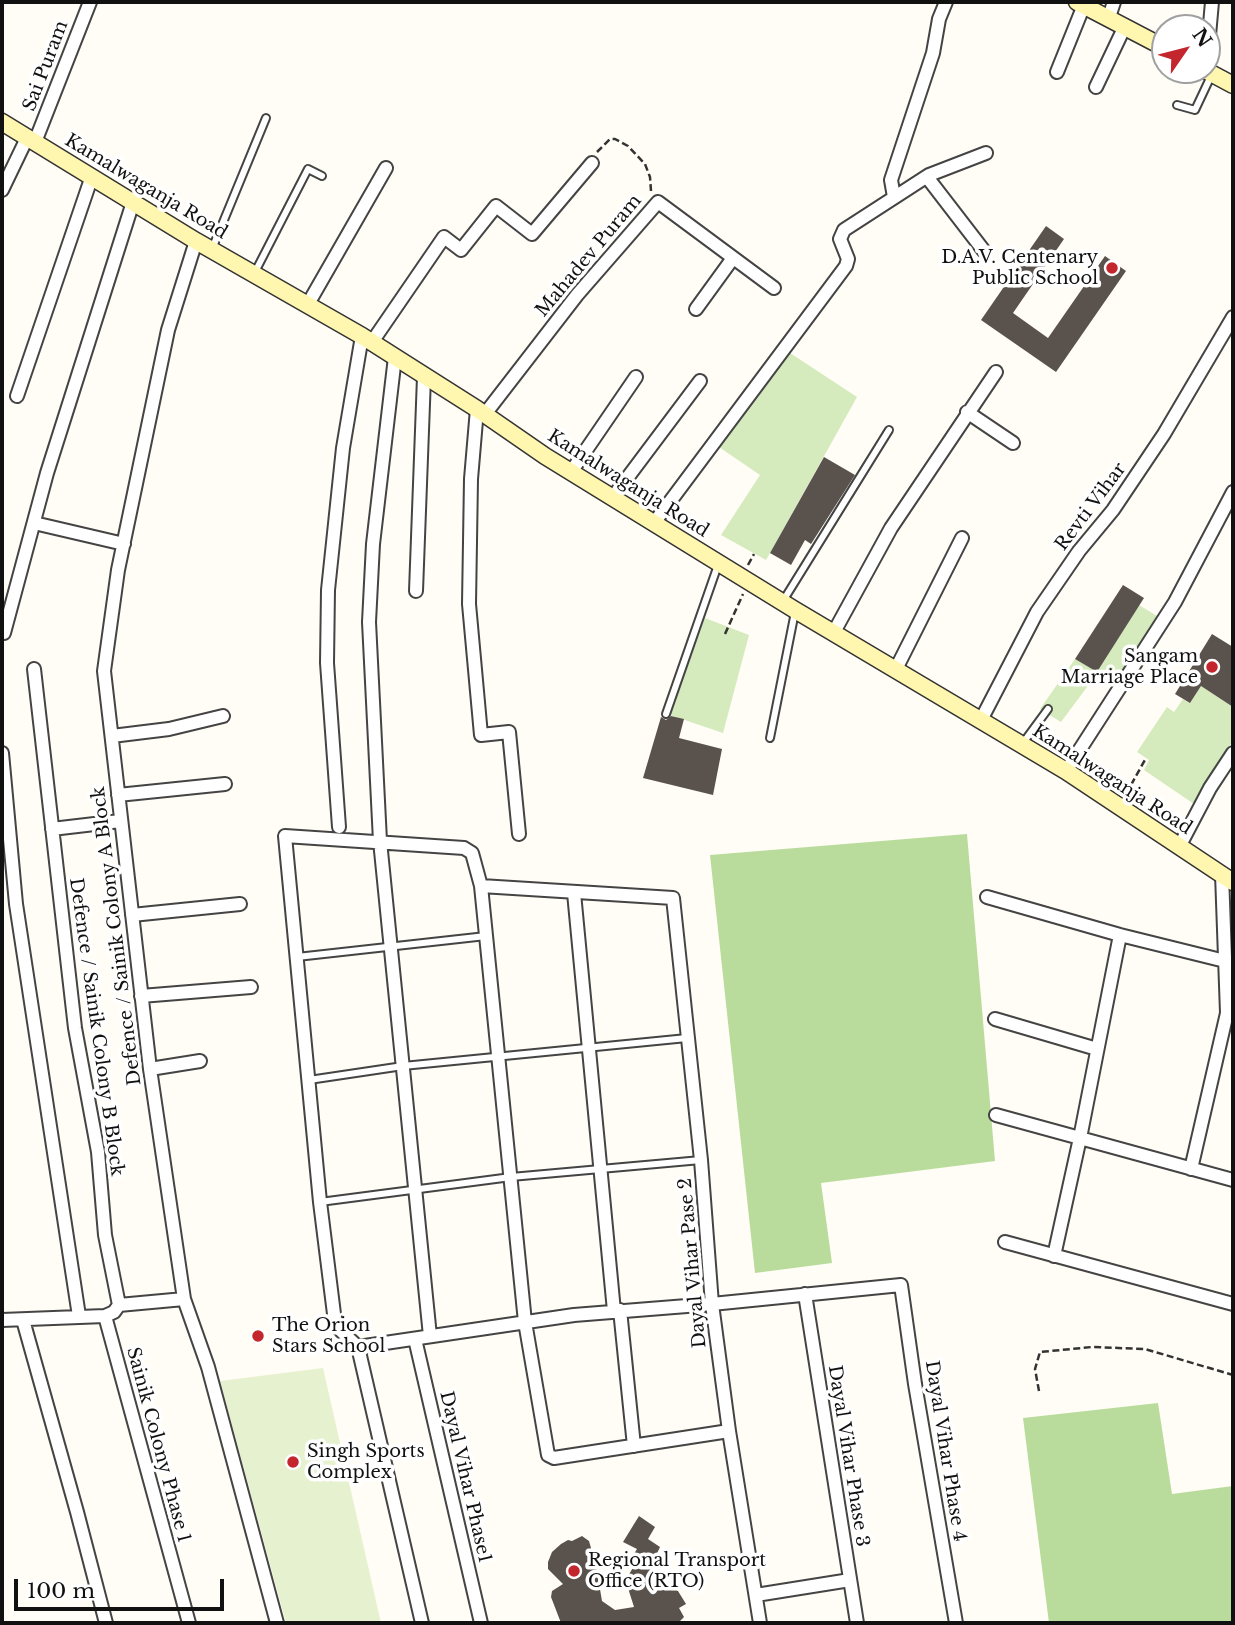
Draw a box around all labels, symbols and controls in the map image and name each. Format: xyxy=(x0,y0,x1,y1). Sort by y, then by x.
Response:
north arrow xyxy=(1151,14,1221,84)
street label: Sai Puram xyxy=(19,18,73,114)
text: N xyxy=(1187,24,1217,52)
street label: Kamalwaganja Road xyxy=(61,130,231,244)
street label: Mahadev Puram xyxy=(532,191,646,321)
place label: D.A.V. Centenary Public School xyxy=(941,247,1098,290)
marker: D.A.V. Centenary Public School xyxy=(1104,260,1120,276)
street label: Kamalwaganja Road xyxy=(543,426,713,542)
street label: Revti Vihar xyxy=(1051,459,1131,555)
place label: Sangam Marriage Place xyxy=(1061,646,1198,688)
marker: Sangam Marriage Place xyxy=(1204,659,1220,675)
street label: Kamalwaganja Road xyxy=(1028,720,1196,840)
street label: Defence / Sainik Colony A Block xyxy=(88,785,146,1087)
street label: Defence / Sainik Colony B Block xyxy=(64,876,128,1178)
street label: Dayal Vihar Pase 2 xyxy=(675,1177,711,1349)
place label: The Orion Stars School xyxy=(272,1315,385,1358)
marker: The Orion Stars School xyxy=(250,1328,266,1344)
street label: Sainik Colony Phase 1 xyxy=(121,1345,195,1545)
street label: Dayal Vihar Phase 4 xyxy=(920,1359,970,1543)
street label: Dayal Vihar Phase 3 xyxy=(823,1364,873,1548)
street label: Dayal Vihar Phase1 xyxy=(435,1389,495,1565)
place label: Singh Sports Complex xyxy=(307,1441,425,1484)
marker: Singh Sports Complex xyxy=(285,1454,301,1470)
place label: Regional Transport Office (RTO) xyxy=(588,1550,766,1592)
marker: Regional Transport Office (RTO) xyxy=(566,1563,582,1579)
scale bar xyxy=(18,1566,228,1610)
text: 100 m xyxy=(27,1578,95,1604)

